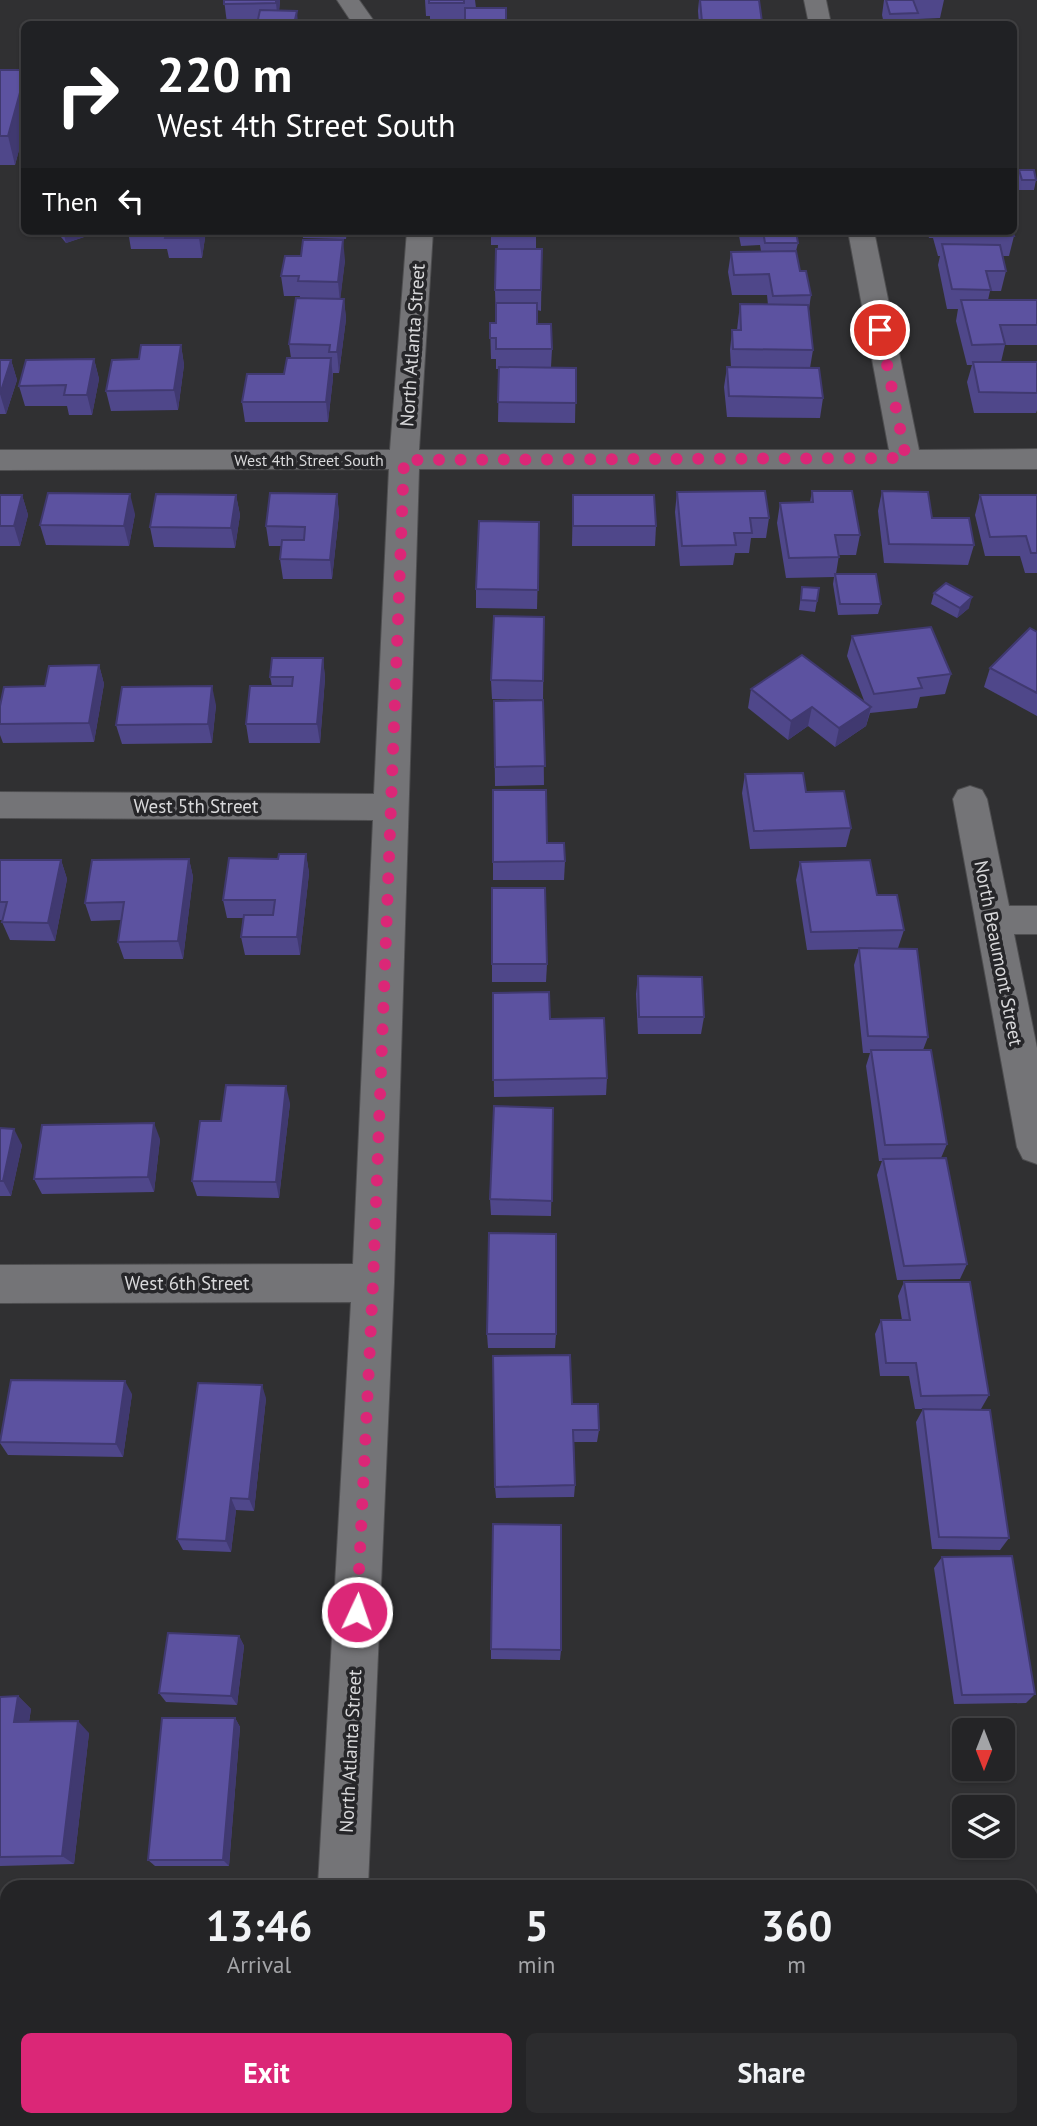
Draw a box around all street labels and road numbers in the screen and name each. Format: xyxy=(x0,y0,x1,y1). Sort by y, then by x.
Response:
street label: North Atlanta Street xyxy=(394,262,430,427)
street label: West 4th Street South xyxy=(234,450,384,470)
street label: West 5th Street xyxy=(134,794,259,818)
street label: North Beaumont Street xyxy=(969,858,1029,1048)
street label: West 6th Street xyxy=(125,1271,250,1295)
street label: North Atlanta Street xyxy=(334,1668,366,1833)

